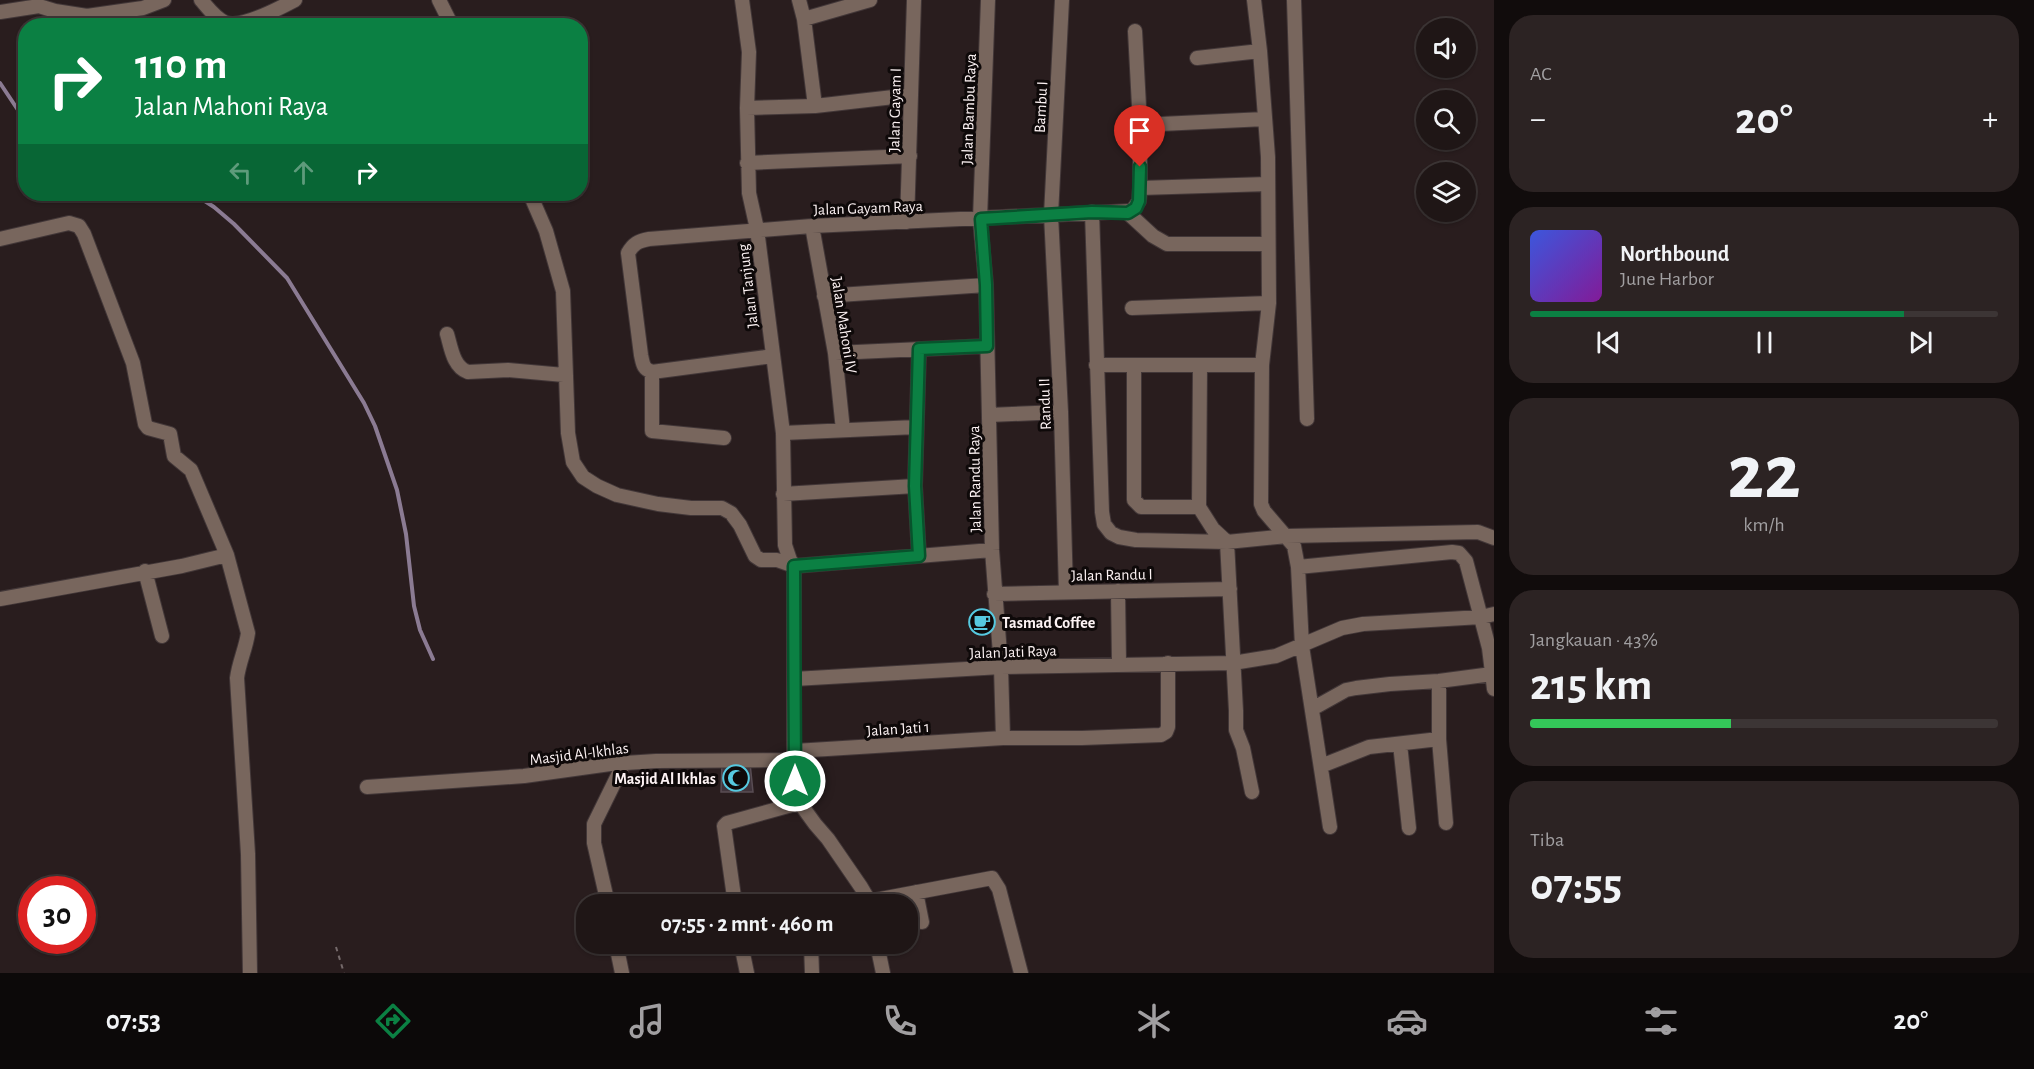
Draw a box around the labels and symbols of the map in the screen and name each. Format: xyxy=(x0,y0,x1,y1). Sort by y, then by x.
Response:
street label: Jalan Bambu Raya xyxy=(959,53,980,165)
street label: Jalan Gayam I xyxy=(886,68,905,152)
street label: Bambu I xyxy=(1032,81,1050,133)
pin xyxy=(1114,105,1165,167)
street label: Jalan Gayam Raya xyxy=(813,198,923,219)
street label: Jalan Tanjung xyxy=(735,243,762,329)
street label: Jalan Mahoni IV xyxy=(828,276,860,375)
street label: Randu II xyxy=(1036,378,1054,430)
street label: Jalan Randu Raya xyxy=(966,425,985,533)
street label: Jalan Randu I xyxy=(1071,566,1153,584)
cafe icon: Tasmad Coffee xyxy=(967,607,997,637)
place label: Tasmad Coffee xyxy=(1002,615,1096,631)
street label: Jalan Jati Raya xyxy=(969,642,1057,663)
street label: Jalan Jati 1 xyxy=(866,719,930,739)
street label: Masjid Al-Ikhlas xyxy=(529,740,630,769)
position arrow xyxy=(763,749,827,813)
mosque icon: Masjid Al Ikhlas xyxy=(721,763,751,793)
place label: Masjid Al Ikhlas xyxy=(614,771,716,788)
speed limit sign: 30 xyxy=(18,876,96,954)

